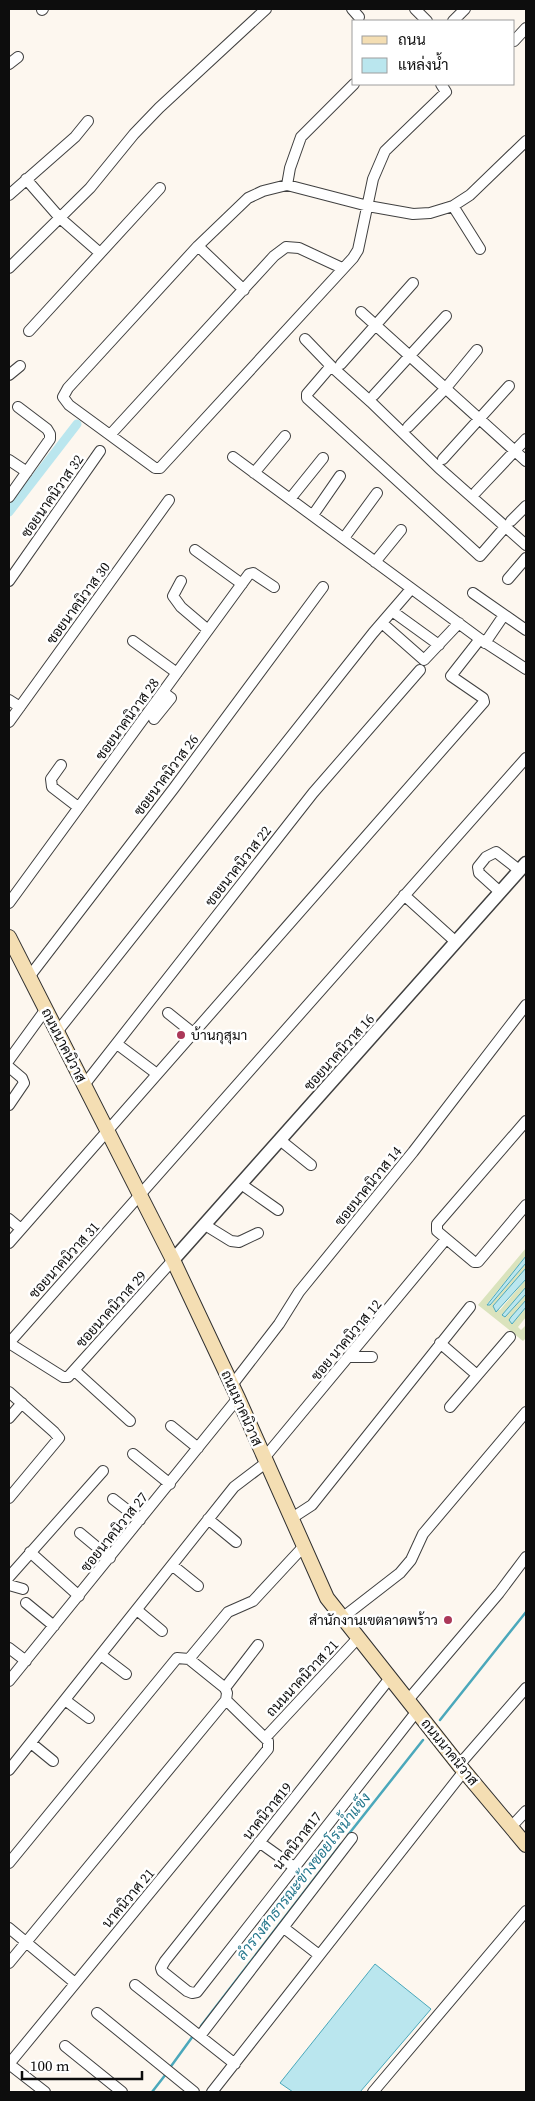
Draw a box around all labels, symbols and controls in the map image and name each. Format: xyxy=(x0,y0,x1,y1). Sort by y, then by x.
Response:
legend xyxy=(352,20,515,85)
text: ถนน xyxy=(398,29,426,50)
text: แหล่งน้ำ xyxy=(398,52,449,75)
street label: ซอยนาคนิวาส 32 xyxy=(16,450,88,542)
street label: ซอยนาคนิวาส 30 xyxy=(41,558,115,648)
street label: ซอยนาคนิวาส 28 xyxy=(90,674,164,764)
street label: ซอยนาคนิวาส 26 xyxy=(129,730,203,820)
street label: ซอยนาคนิวาส 22 xyxy=(200,822,276,910)
street label: ถนนนาคนิวาส xyxy=(37,1004,91,1086)
street label: ซอยนาคนิวาส 16 xyxy=(299,1009,379,1095)
place label: บ้านกุสุมา xyxy=(191,1025,247,1045)
marker: บ้านกุสุมา xyxy=(175,1029,187,1041)
street label: ซอยนาคนิวาส 14 xyxy=(330,1142,406,1230)
street label: ซอยนาคนิวาส 31 xyxy=(24,1217,104,1303)
street label: ซอยนาคนิวาส 29 xyxy=(71,1266,151,1352)
street label: ซอย นาคนิวาส 12 xyxy=(306,1295,386,1385)
street label: ถนนนาคนิวาส xyxy=(216,1367,268,1449)
street label: ซอยนาคนิวาส 27 xyxy=(76,1488,152,1576)
place label: สำนักงานเขตลาดพร้าว xyxy=(309,1610,438,1630)
marker: สำนักงานเขตลาดพร้าว xyxy=(442,1614,454,1626)
street label: ถนนนาคนิวาส 21 xyxy=(261,1635,343,1721)
street label: ถนนนาคนิวาส xyxy=(417,1714,483,1790)
street label: นาคนิวาส19 xyxy=(237,1778,297,1844)
water label: ลำรางสาธารณะข้างซอยโรงน้ำแข็ง xyxy=(229,1787,375,1964)
street label: นาคนิวาส17 xyxy=(268,1808,326,1874)
street label: นาคนิวาศ 21 xyxy=(97,1864,159,1932)
scale bar xyxy=(22,2048,142,2080)
text: 100 m xyxy=(30,2055,70,2076)

